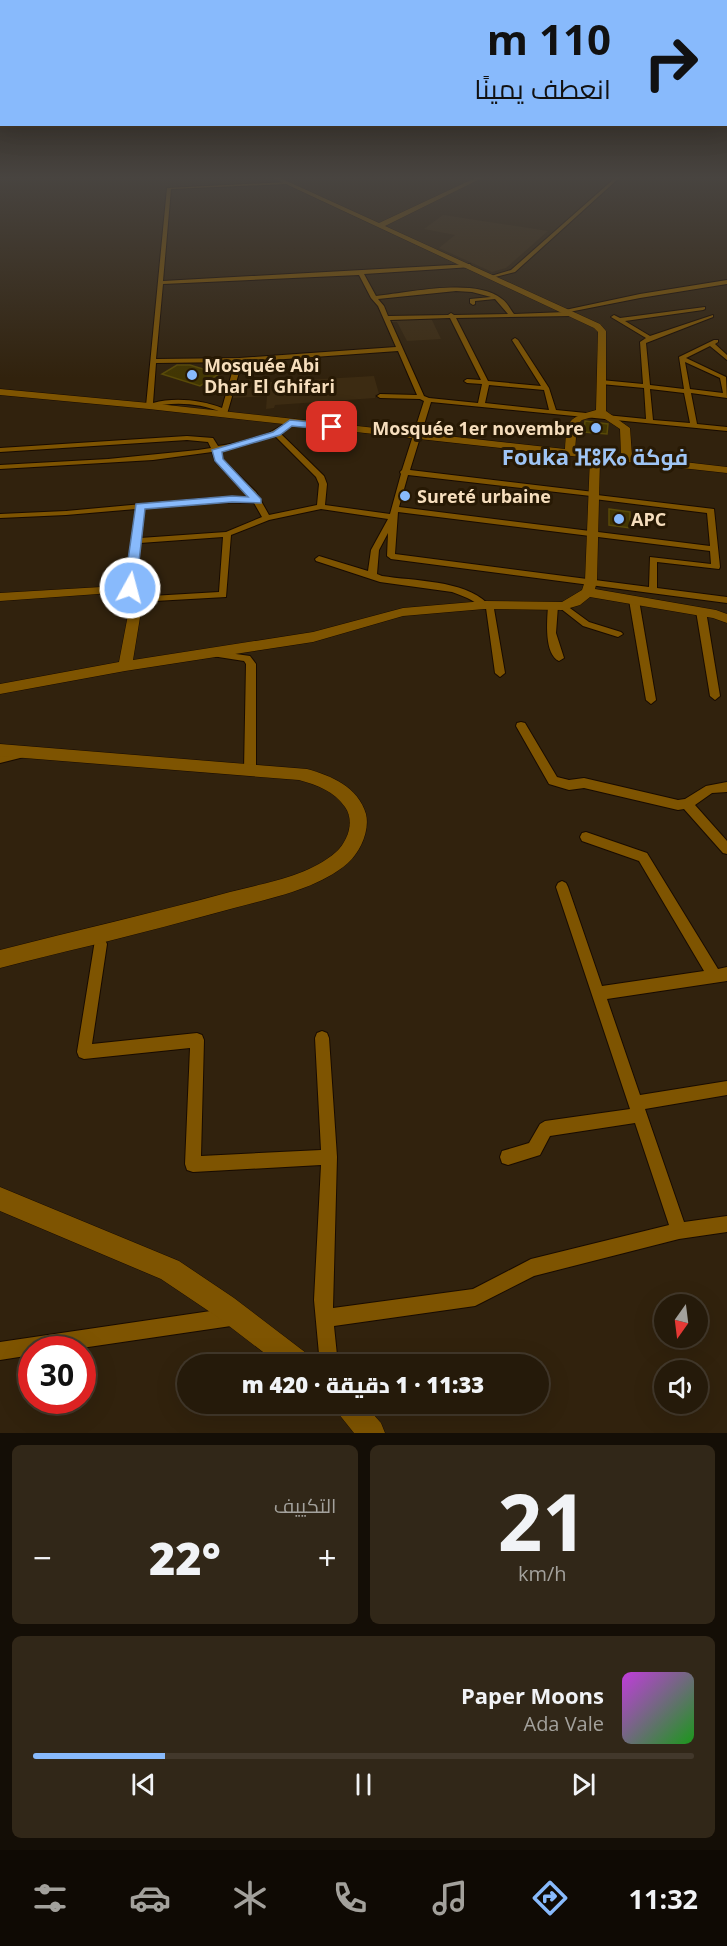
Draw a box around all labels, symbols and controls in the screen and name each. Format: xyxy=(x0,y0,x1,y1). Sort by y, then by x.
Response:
text: 110 m xyxy=(487,10,611,67)
icon: right xyxy=(632,24,710,102)
text: انعطف يمينًا xyxy=(474,70,611,107)
place label: Mosquée Abi Dhar El Ghifari xyxy=(204,353,335,398)
marker: Mosquée Abi Dhar El Ghifari xyxy=(185,368,199,382)
pin xyxy=(306,401,357,452)
icon: arrive xyxy=(315,410,348,443)
place label: Mosquée 1er novembre xyxy=(372,416,584,440)
marker: Mosquée 1er novembre xyxy=(589,421,603,435)
district label: Fouka ⴼⵓⴽⴰ فوكة xyxy=(502,441,688,471)
place label: Sureté urbaine xyxy=(417,484,551,508)
marker: Sureté urbaine xyxy=(398,489,412,503)
place label: APC xyxy=(631,507,666,531)
marker: APC xyxy=(612,512,626,526)
position arrow xyxy=(98,556,162,620)
north arrow xyxy=(654,1294,708,1348)
map controls xyxy=(654,1294,708,1414)
speed limit sign: 30 xyxy=(18,1336,96,1414)
button: sound xyxy=(654,1360,708,1414)
text: 11:33 · 1 دقيقة · 420 m xyxy=(242,1369,484,1399)
text: 21 xyxy=(498,1468,587,1574)
text: التكييف xyxy=(274,1492,337,1519)
text: 22° xyxy=(149,1527,221,1588)
text: − xyxy=(33,1535,52,1580)
text: + xyxy=(318,1535,337,1580)
text: km/h xyxy=(518,1560,567,1587)
text: Paper Moons xyxy=(461,1680,604,1710)
text: Ada Vale xyxy=(523,1710,604,1737)
icon: previous xyxy=(127,1768,160,1801)
icon: pause xyxy=(347,1768,380,1801)
icon: next xyxy=(567,1768,600,1801)
icon: filters xyxy=(29,1877,71,1919)
icon: car xyxy=(129,1877,171,1919)
icon: climate xyxy=(229,1877,271,1919)
icon: phone xyxy=(329,1877,371,1919)
icon: music xyxy=(429,1877,471,1919)
icon: directions xyxy=(529,1877,571,1919)
text: 11:32 xyxy=(629,1880,698,1917)

